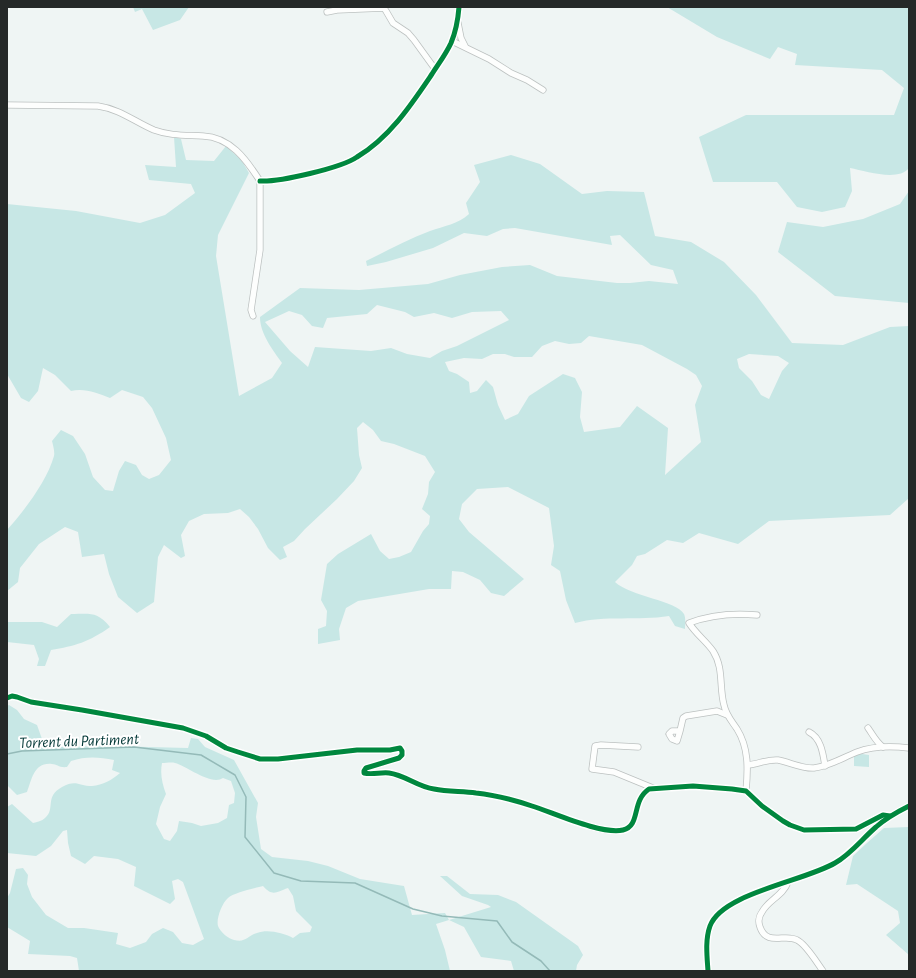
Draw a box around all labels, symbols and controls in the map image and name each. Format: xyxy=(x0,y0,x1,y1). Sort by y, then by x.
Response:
water label: Torrent du Partiment xyxy=(19,731,140,751)

